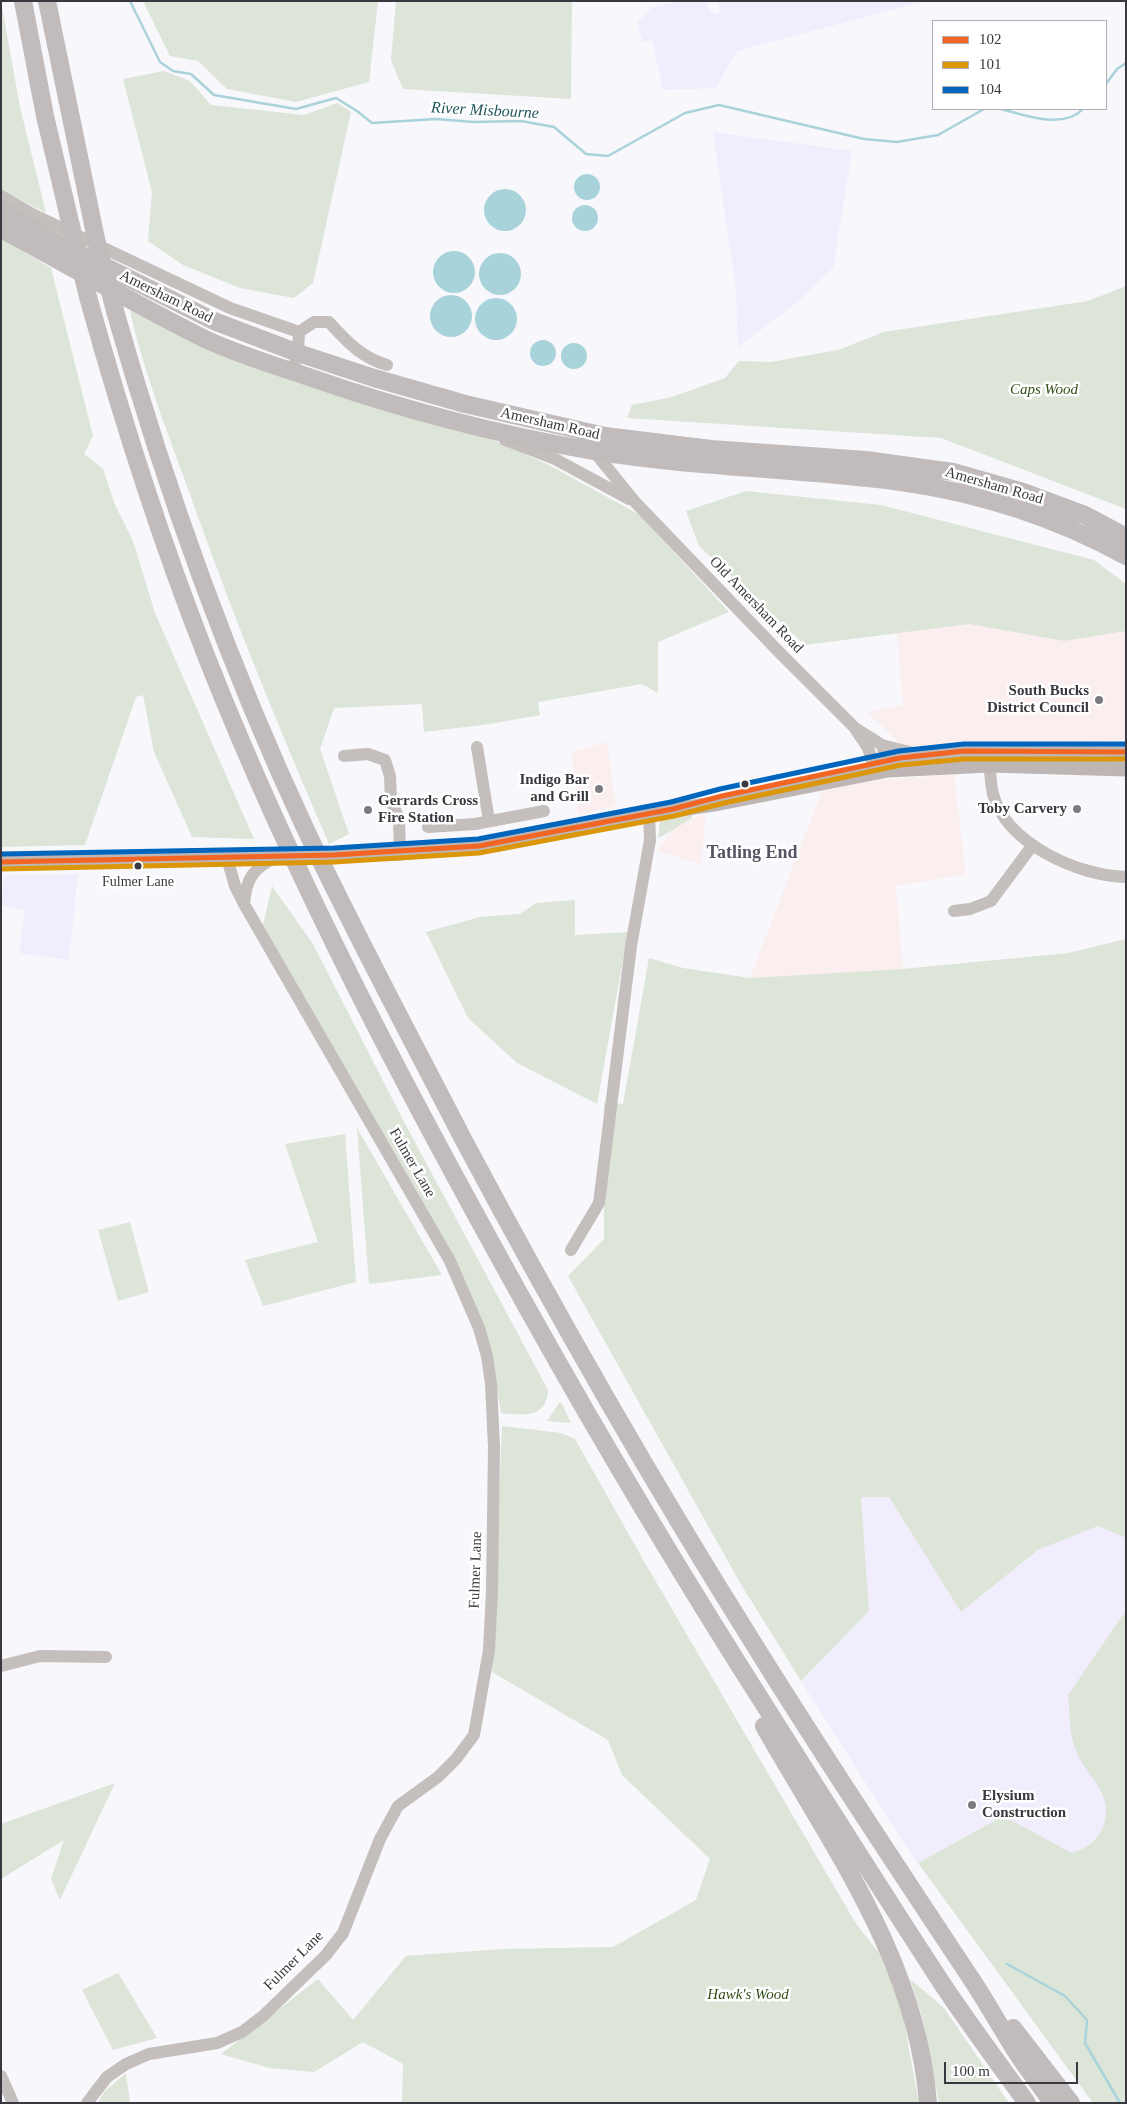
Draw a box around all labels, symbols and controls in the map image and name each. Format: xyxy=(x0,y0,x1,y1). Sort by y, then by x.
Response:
legend xyxy=(932,20,1107,110)
text: 102 xyxy=(979,31,1002,47)
text: 101 xyxy=(979,56,1002,72)
text: 104 xyxy=(979,81,1002,97)
water label: River Misbourne xyxy=(431,99,539,123)
street label: Amersham Road xyxy=(117,267,215,327)
park label: Caps Wood xyxy=(1010,381,1078,399)
street label: Amersham Road xyxy=(499,404,601,444)
street label: Amersham Road xyxy=(943,463,1045,509)
street label: Old Amersham Road xyxy=(705,553,807,657)
place label: South Bucks District Council xyxy=(987,682,1089,717)
marker: South Bucks District Council xyxy=(1093,694,1105,706)
place label: Indigo Bar and Grill xyxy=(519,771,589,806)
unlabelled marker xyxy=(740,779,750,789)
marker: Indigo Bar and Grill xyxy=(593,783,605,795)
place label: Gerrards Cross Fire Station xyxy=(378,792,478,827)
place label: Toby Carvery xyxy=(978,800,1067,818)
marker: Toby Carvery xyxy=(1071,803,1083,815)
marker: Gerrards Cross Fire Station xyxy=(362,804,374,816)
district label: Tatling End xyxy=(707,842,797,864)
marker: Fulmer Lane xyxy=(133,861,143,871)
place label: Fulmer Lane xyxy=(102,874,174,890)
street label: Fulmer Lane xyxy=(385,1125,439,1201)
street label: Fulmer Lane xyxy=(466,1531,486,1609)
place label: Elysium Construction xyxy=(982,1787,1066,1822)
marker: Elysium Construction xyxy=(966,1799,978,1811)
street label: Fulmer Lane xyxy=(260,1927,328,1995)
park label: Hawk's Wood xyxy=(707,1986,789,2004)
scale bar xyxy=(947,2052,1081,2084)
text: 100 m xyxy=(952,2063,990,2079)

